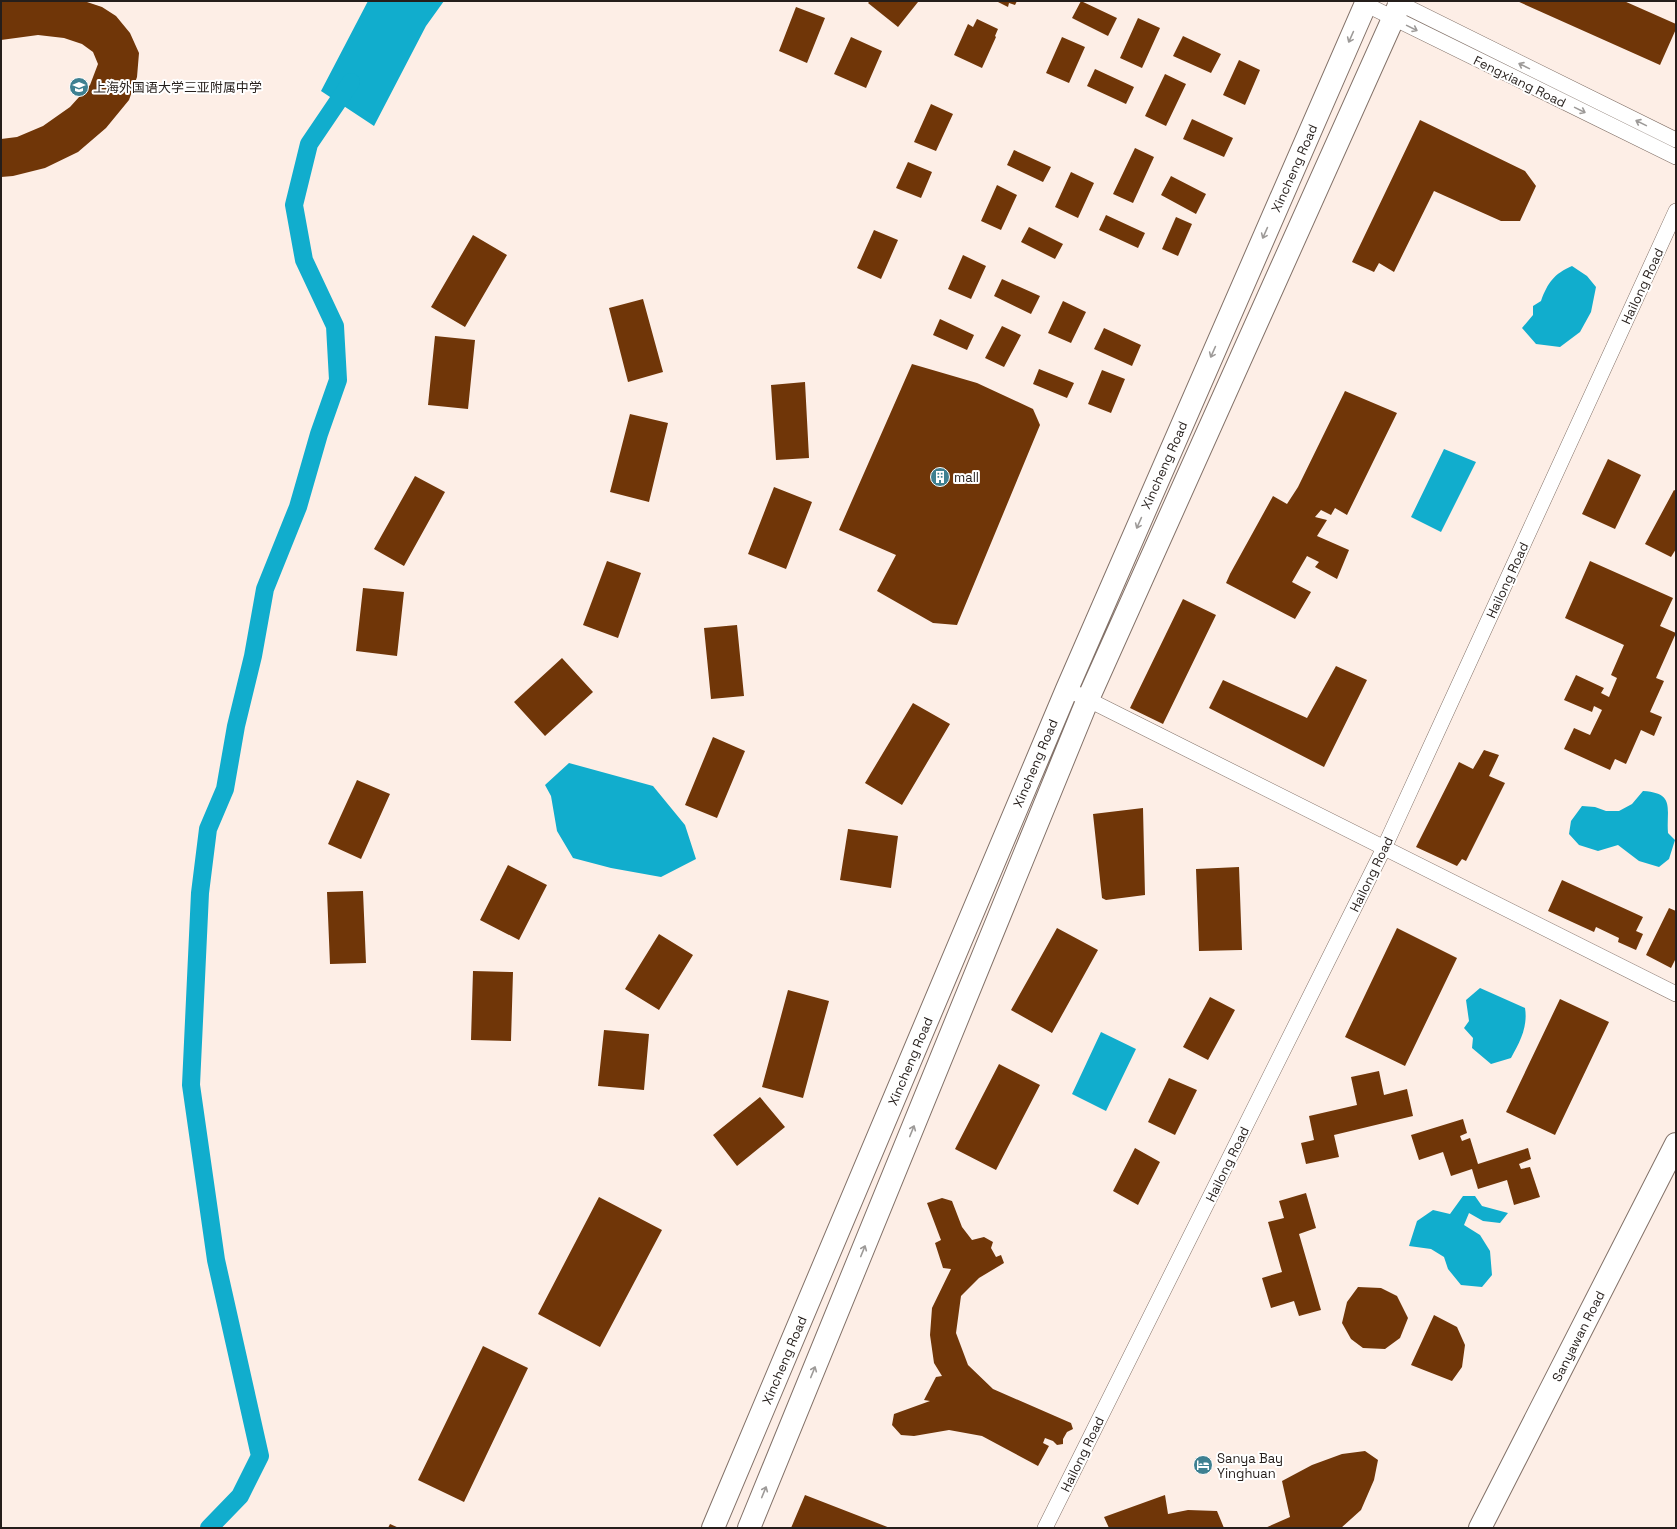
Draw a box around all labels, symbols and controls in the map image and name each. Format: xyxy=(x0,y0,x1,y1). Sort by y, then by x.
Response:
one-way arrow xyxy=(1406,25,1418,32)
one-way arrow xyxy=(1347,30,1354,42)
street label: Fengxiang Road xyxy=(1471,52,1569,111)
one-way arrow xyxy=(1519,62,1531,69)
school or university icon: 上海外国语大学三亚附属中学 xyxy=(68,76,90,98)
place label: 上海外国语大学三亚附属中学 xyxy=(93,79,262,96)
one-way arrow xyxy=(1573,107,1585,114)
one-way arrow xyxy=(1635,119,1647,127)
street label: Xincheng Road xyxy=(1267,122,1321,215)
one-way arrow xyxy=(1261,226,1269,238)
street label: Hailong Road xyxy=(1617,245,1667,327)
one-way arrow xyxy=(1209,346,1217,358)
street label: Xincheng Road xyxy=(1137,419,1191,512)
building icon: mall xyxy=(929,466,951,488)
place label: mall xyxy=(954,469,979,486)
one-way arrow xyxy=(1135,516,1142,528)
street label: Hailong Road xyxy=(1482,539,1532,621)
street label: Xincheng Road xyxy=(1009,716,1062,810)
street label: Hailong Road xyxy=(1346,834,1397,915)
street label: Xincheng Road xyxy=(884,1014,937,1108)
street label: Hailong Road xyxy=(1202,1124,1253,1205)
one-way arrow xyxy=(908,1125,916,1137)
one-way arrow xyxy=(859,1246,867,1258)
street label: Sanyawan Road xyxy=(1548,1288,1609,1384)
street label: Xincheng Road xyxy=(758,1313,811,1407)
one-way arrow xyxy=(810,1366,818,1378)
street label: Hailong Road xyxy=(1057,1414,1108,1495)
place label: Sanya Bay Yinghuan xyxy=(1217,1450,1283,1482)
hotel icon: Sanya Bay Yinghuan xyxy=(1192,1454,1214,1476)
one-way arrow xyxy=(761,1486,768,1498)

